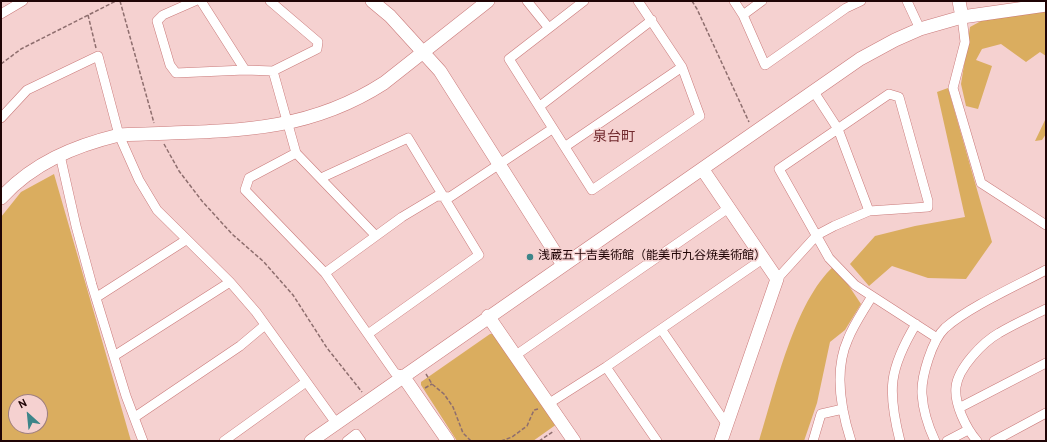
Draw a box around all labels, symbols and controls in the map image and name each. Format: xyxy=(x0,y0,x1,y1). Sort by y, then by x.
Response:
district label: 泉台町 xyxy=(593,130,635,146)
place label: 浅蔵五十吉美術館（能美市九谷焼美術館） xyxy=(538,250,766,264)
marker: 浅蔵五十吉美術館（能美市九谷焼美術館） xyxy=(525,252,535,262)
north arrow xyxy=(8,394,48,434)
text: N xyxy=(16,396,30,412)

